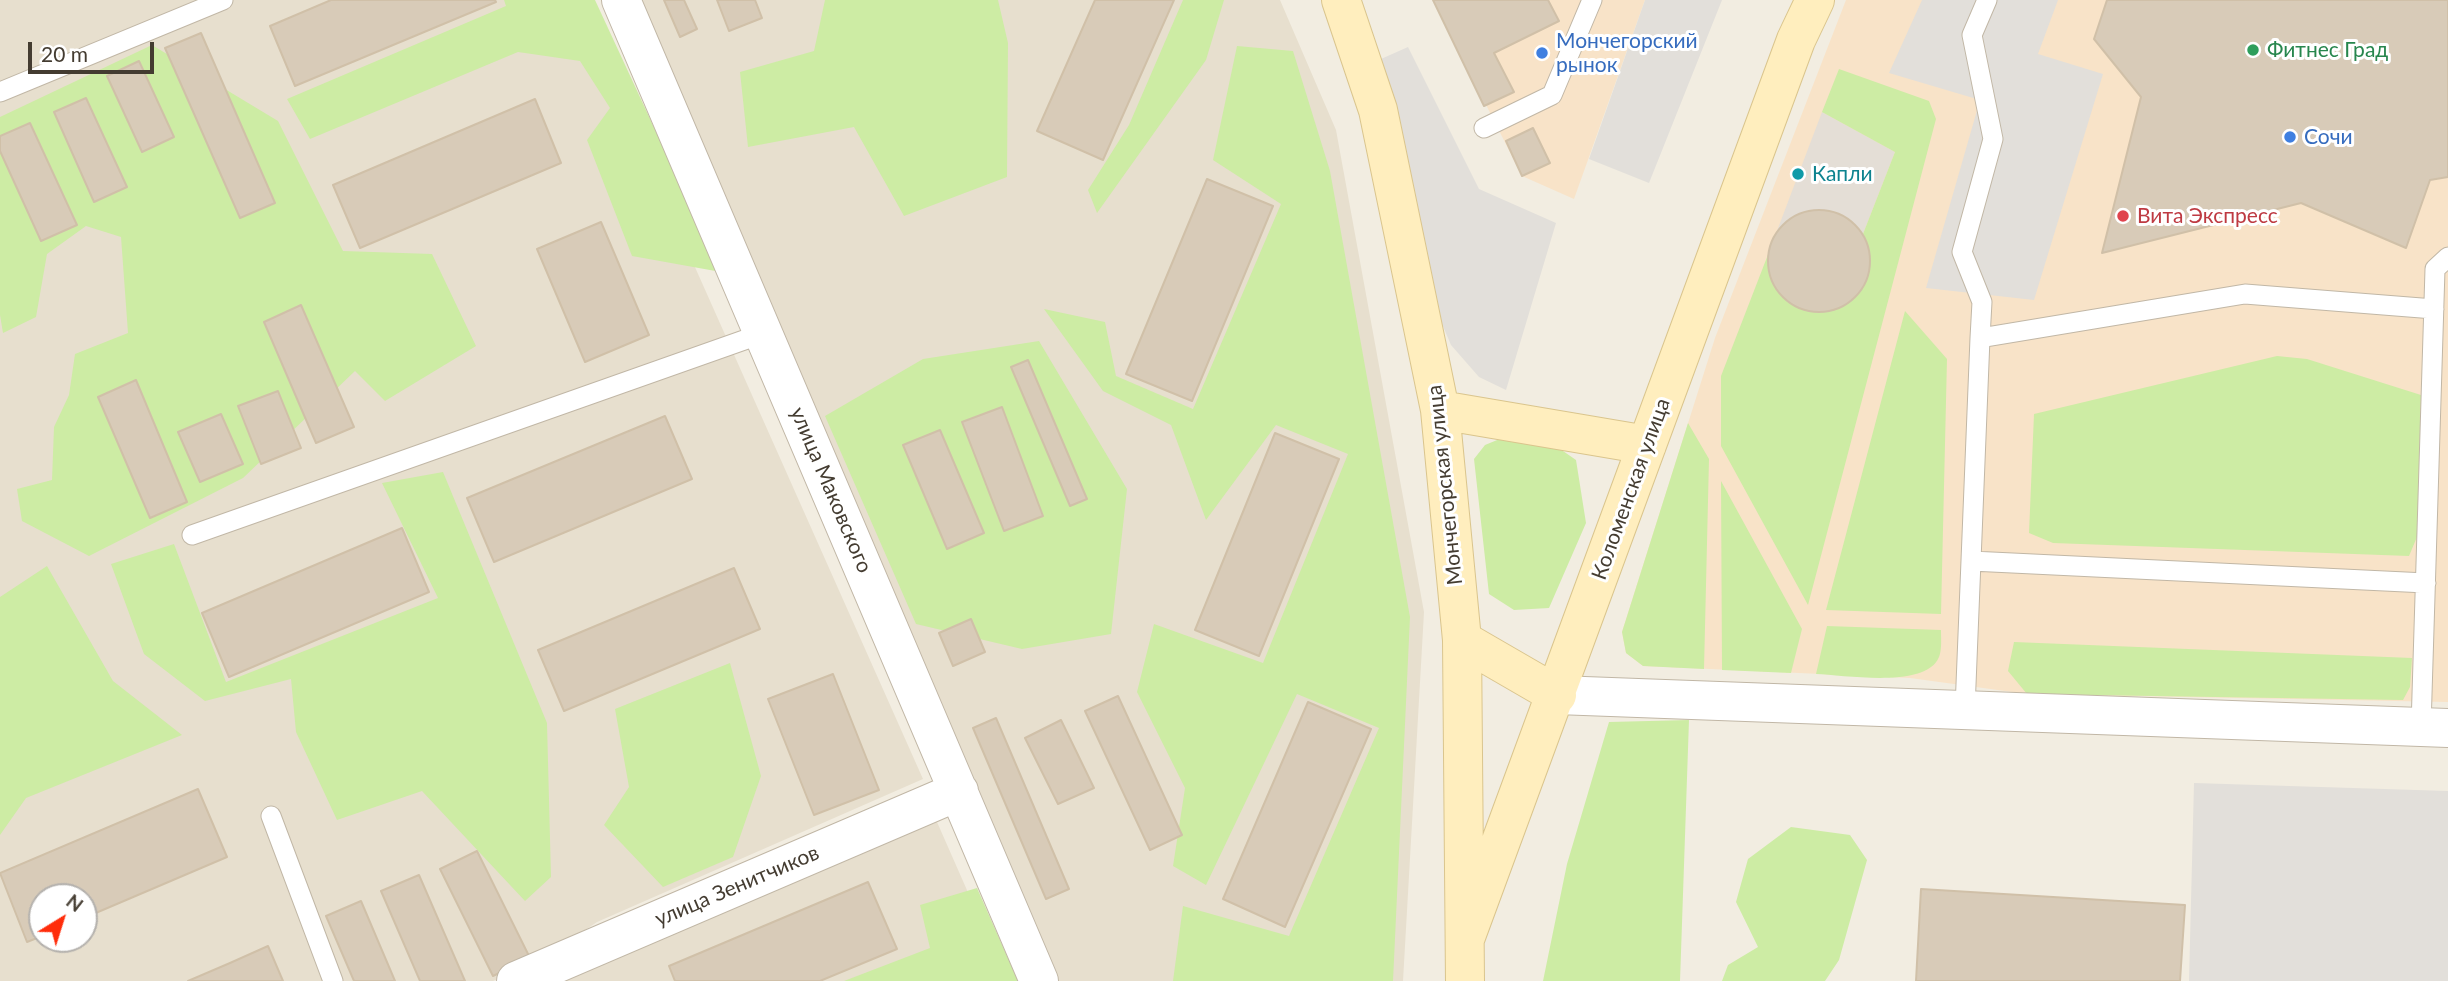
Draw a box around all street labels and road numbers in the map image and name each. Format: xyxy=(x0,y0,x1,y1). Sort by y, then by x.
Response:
street label: Мончегорская улица xyxy=(1422,384,1468,586)
street label: Коломенская улица xyxy=(1586,395,1676,583)
street label: улица Маковского xyxy=(785,403,877,577)
street label: улица Зенитчиков xyxy=(651,840,823,932)

